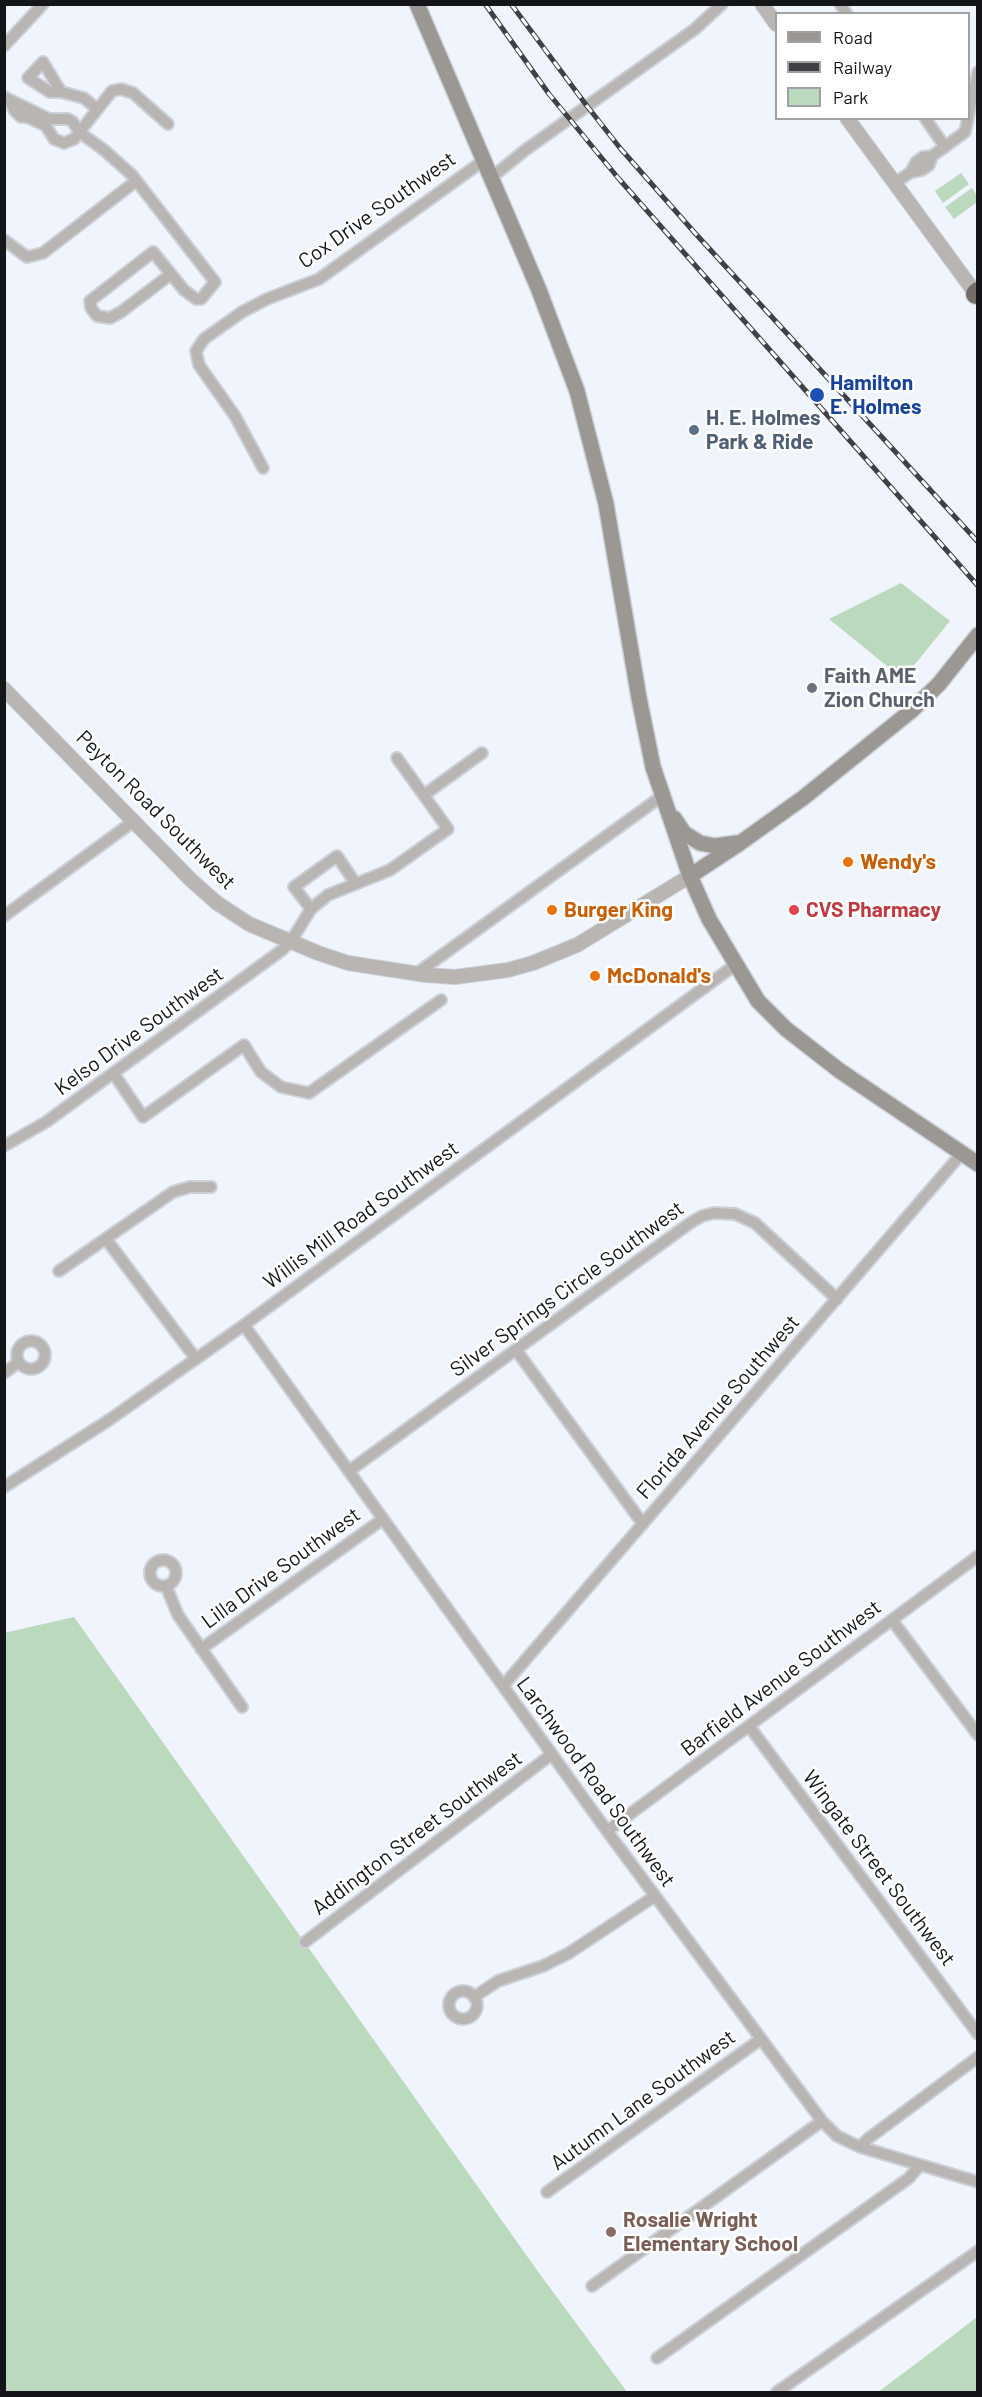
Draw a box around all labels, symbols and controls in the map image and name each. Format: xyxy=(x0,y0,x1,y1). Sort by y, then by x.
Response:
legend xyxy=(775,12,970,120)
text: Road xyxy=(833,26,873,48)
text: Railway xyxy=(833,56,892,78)
text: Park xyxy=(833,86,868,108)
street label: Cox Drive Southwest xyxy=(293,146,461,274)
place label: Hamilton E. Holmes xyxy=(830,370,921,420)
marker: Hamilton E. Holmes xyxy=(808,386,826,404)
place label: H. E. Holmes Park & Ride xyxy=(706,405,821,455)
marker: H. E. Holmes Park & Ride xyxy=(687,423,701,437)
place label: Faith AME Zion Church xyxy=(824,663,935,713)
marker: Faith AME Zion Church xyxy=(805,681,819,695)
street label: Peyton Road Southwest xyxy=(71,725,241,895)
place label: Wendy's xyxy=(860,849,936,875)
marker: Wendy's xyxy=(841,855,855,869)
place label: Burger King xyxy=(564,897,673,923)
place label: CVS Pharmacy xyxy=(806,897,941,923)
marker: Burger King xyxy=(545,903,559,917)
marker: CVS Pharmacy xyxy=(787,903,801,917)
street label: Kelso Drive Southwest xyxy=(50,961,228,1101)
place label: McDonald's xyxy=(607,963,711,989)
marker: McDonald's xyxy=(588,969,602,983)
street label: Willis Mill Road Southwest xyxy=(258,1136,464,1294)
street label: Silver Springs Circle Southwest xyxy=(445,1196,689,1382)
street label: Florida Avenue Southwest xyxy=(631,1310,805,1504)
street label: Lilla Drive Southwest xyxy=(197,1502,365,1634)
street label: Barfield Avenue Southwest xyxy=(676,1594,886,1762)
street label: Larchwood Road Southwest xyxy=(511,1672,681,1892)
street label: Addington Street Southwest xyxy=(307,1746,527,1920)
street label: Wingate Street Southwest xyxy=(797,1765,961,1971)
street label: Autumn Lane Southwest xyxy=(546,2024,740,2176)
place label: Rosalie Wright Elementary School xyxy=(623,2207,798,2257)
marker: Rosalie Wright Elementary School xyxy=(604,2225,618,2239)

